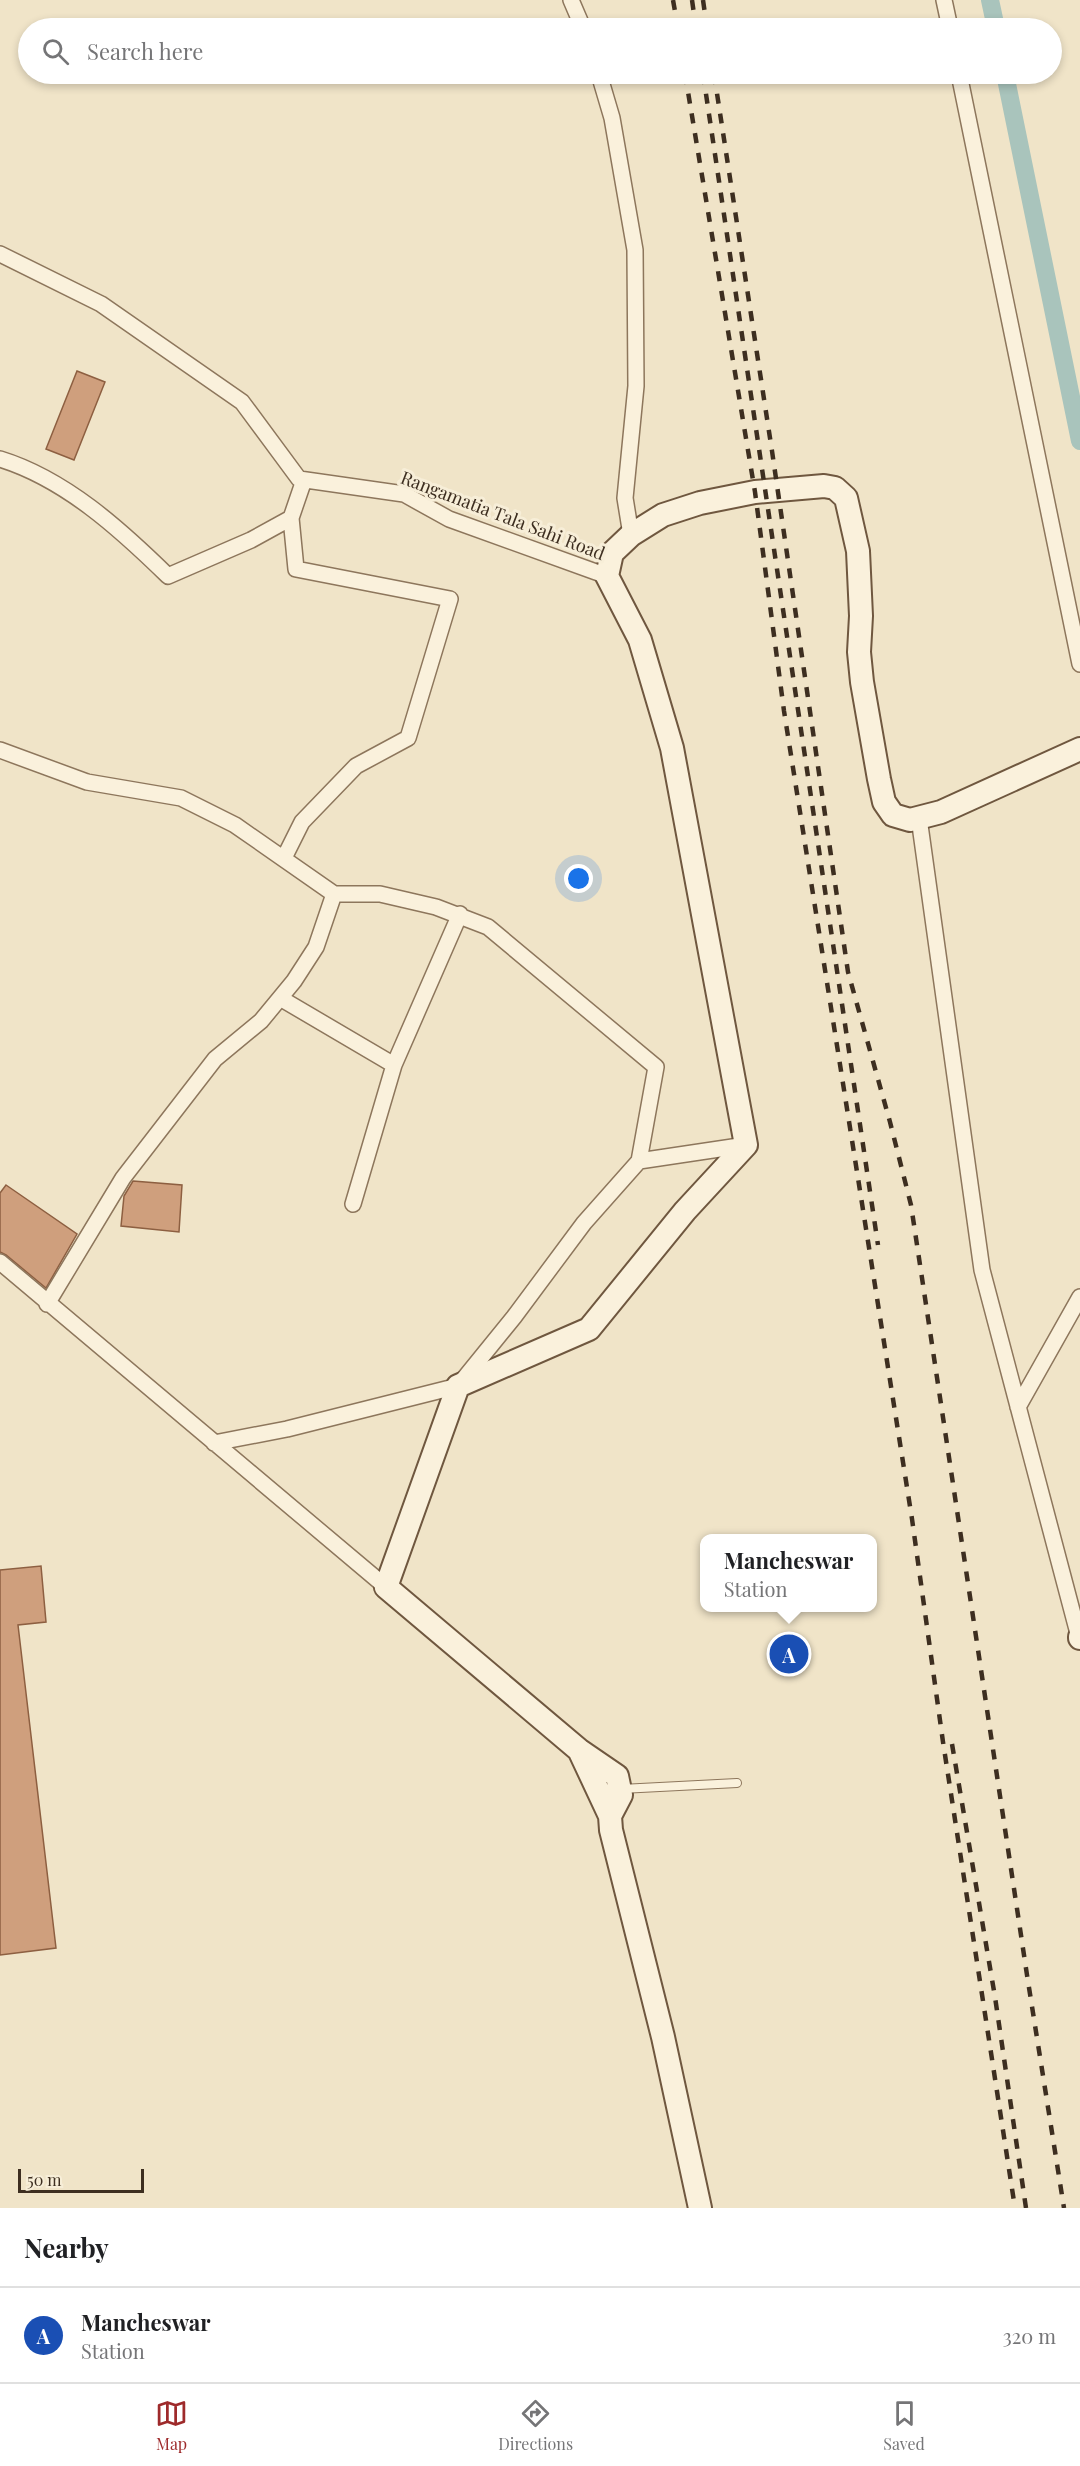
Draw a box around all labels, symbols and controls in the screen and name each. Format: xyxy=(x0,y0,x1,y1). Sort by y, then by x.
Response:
search box xyxy=(18,18,1062,84)
icon: search xyxy=(39,35,72,68)
text: Search here xyxy=(87,36,203,66)
street label: Rangamatia Tala Sahi Road xyxy=(397,465,609,565)
your location xyxy=(564,864,593,893)
popup xyxy=(700,1534,877,1612)
text: Mancheswar xyxy=(724,1545,853,1575)
text: Station xyxy=(724,1575,787,1602)
pin: A xyxy=(770,1632,808,1676)
scale bar xyxy=(18,2166,144,2194)
text: 50 m xyxy=(27,2169,61,2190)
text: Nearby xyxy=(24,2230,109,2265)
text: Mancheswar xyxy=(81,2307,210,2337)
text: A xyxy=(37,2322,50,2349)
text: 320 m xyxy=(1003,2322,1056,2349)
text: Station xyxy=(81,2337,145,2364)
tab: Map xyxy=(155,2397,188,2454)
tab: Directions xyxy=(498,2397,573,2454)
tab: Saved xyxy=(883,2397,925,2454)

